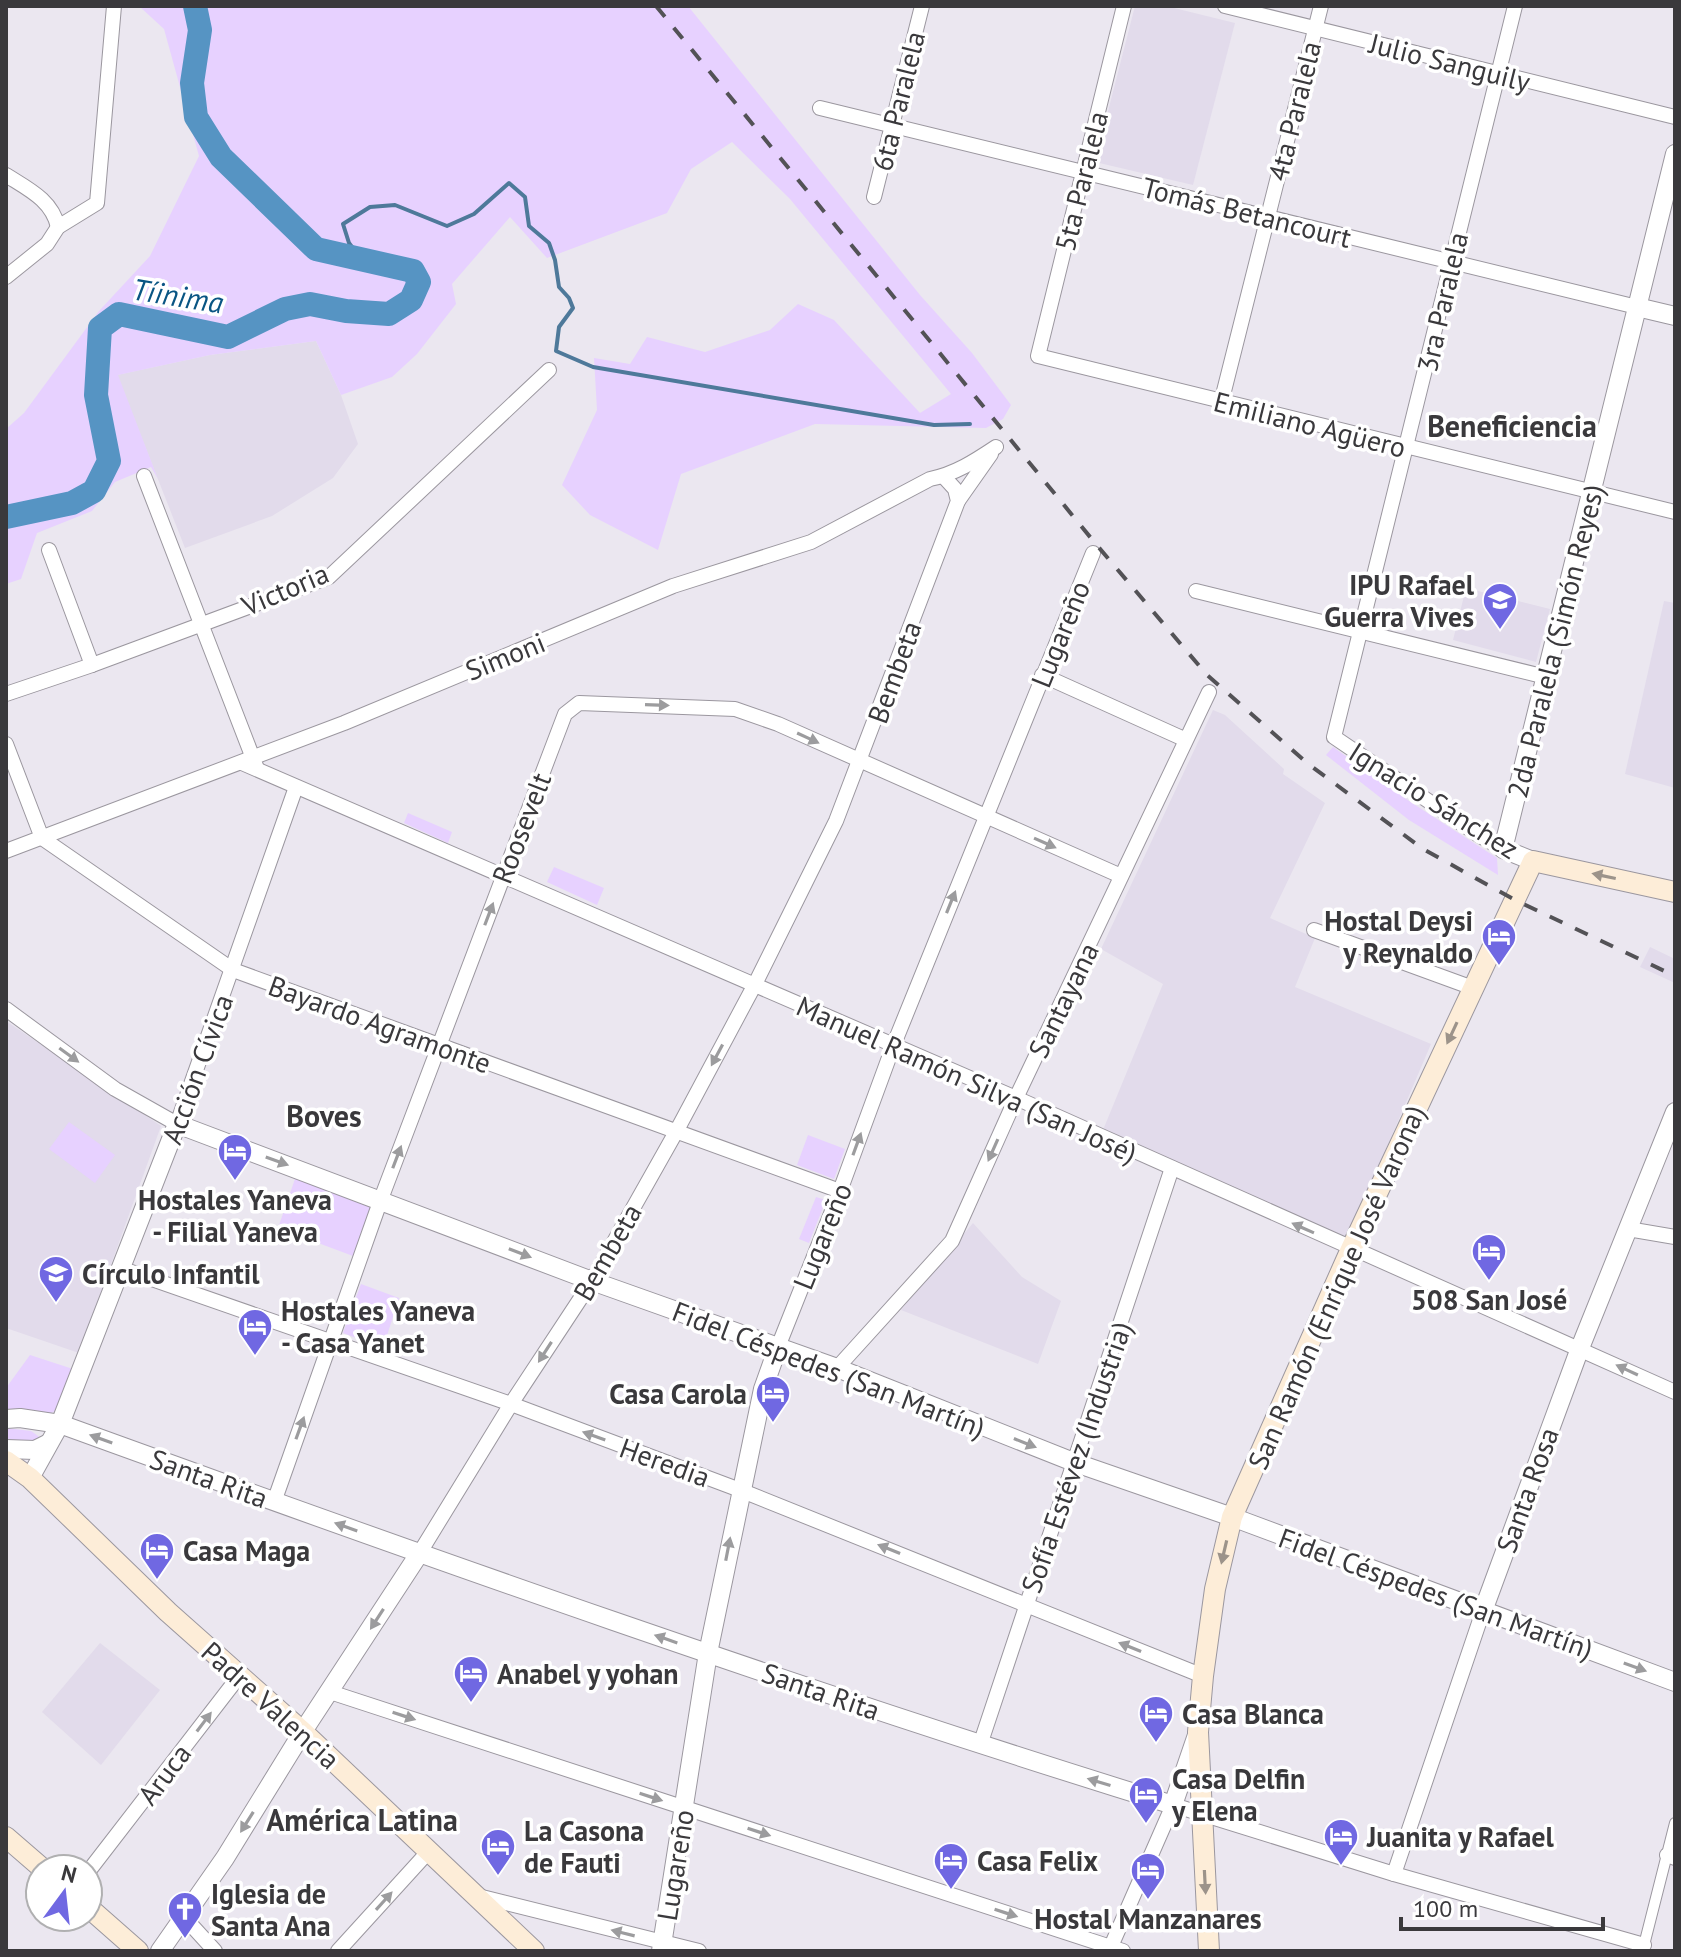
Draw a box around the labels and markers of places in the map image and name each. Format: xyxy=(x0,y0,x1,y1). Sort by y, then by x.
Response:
place label: IPU Rafael Guerra Vives xyxy=(1324,566,1475,635)
school or university icon: IPU Rafael Guerra Vives xyxy=(1481,581,1519,631)
place label: Hostal Deysi y Reynaldo xyxy=(1324,902,1473,971)
hotel icon: Hostal Deysi y Reynaldo xyxy=(1480,917,1518,967)
hotel icon: Hostales Yaneva - Filial Yaneva xyxy=(216,1132,254,1182)
place label: Hostales Yaneva - Filial Yaneva xyxy=(138,1181,332,1250)
hotel icon: 508 San José xyxy=(1470,1232,1508,1282)
school or university icon: Círculo Infantil xyxy=(37,1254,75,1304)
place label: Círculo Infantil xyxy=(82,1255,260,1292)
place label: 508 San José xyxy=(1411,1281,1567,1318)
place label: Hostales Yaneva - Casa Yanet xyxy=(281,1292,475,1361)
hotel icon: Hostales Yaneva - Casa Yanet xyxy=(236,1307,274,1357)
hotel icon: Casa Carola xyxy=(754,1374,792,1424)
place label: Casa Carola xyxy=(609,1375,747,1412)
hotel icon: Casa Maga xyxy=(138,1531,176,1581)
place label: Casa Maga xyxy=(183,1532,310,1569)
hotel icon: Anabel y yohan xyxy=(452,1654,490,1704)
place label: Anabel y yohan xyxy=(497,1655,679,1692)
hotel icon: Casa Blanca xyxy=(1137,1694,1175,1744)
place label: Casa Blanca xyxy=(1182,1695,1324,1732)
place label: Casa Delfin y Elena xyxy=(1171,1760,1305,1829)
hotel icon: Casa Delfin y Elena xyxy=(1127,1775,1165,1825)
place label: La Casona de Fauti xyxy=(524,1812,644,1881)
hotel icon: Juanita y Rafael xyxy=(1322,1817,1360,1867)
place label: Juanita y Rafael xyxy=(1366,1818,1555,1855)
hotel icon: La Casona de Fauti xyxy=(479,1827,517,1877)
hotel icon: Casa Felix xyxy=(932,1841,970,1891)
place label: Casa Felix xyxy=(977,1842,1098,1879)
hotel icon: Hostal Manzanares xyxy=(1129,1851,1167,1901)
place label: Iglesia de Santa Ana xyxy=(211,1875,331,1944)
church icon: Iglesia de Santa Ana xyxy=(166,1890,204,1940)
place label: Hostal Manzanares xyxy=(1034,1900,1262,1937)

